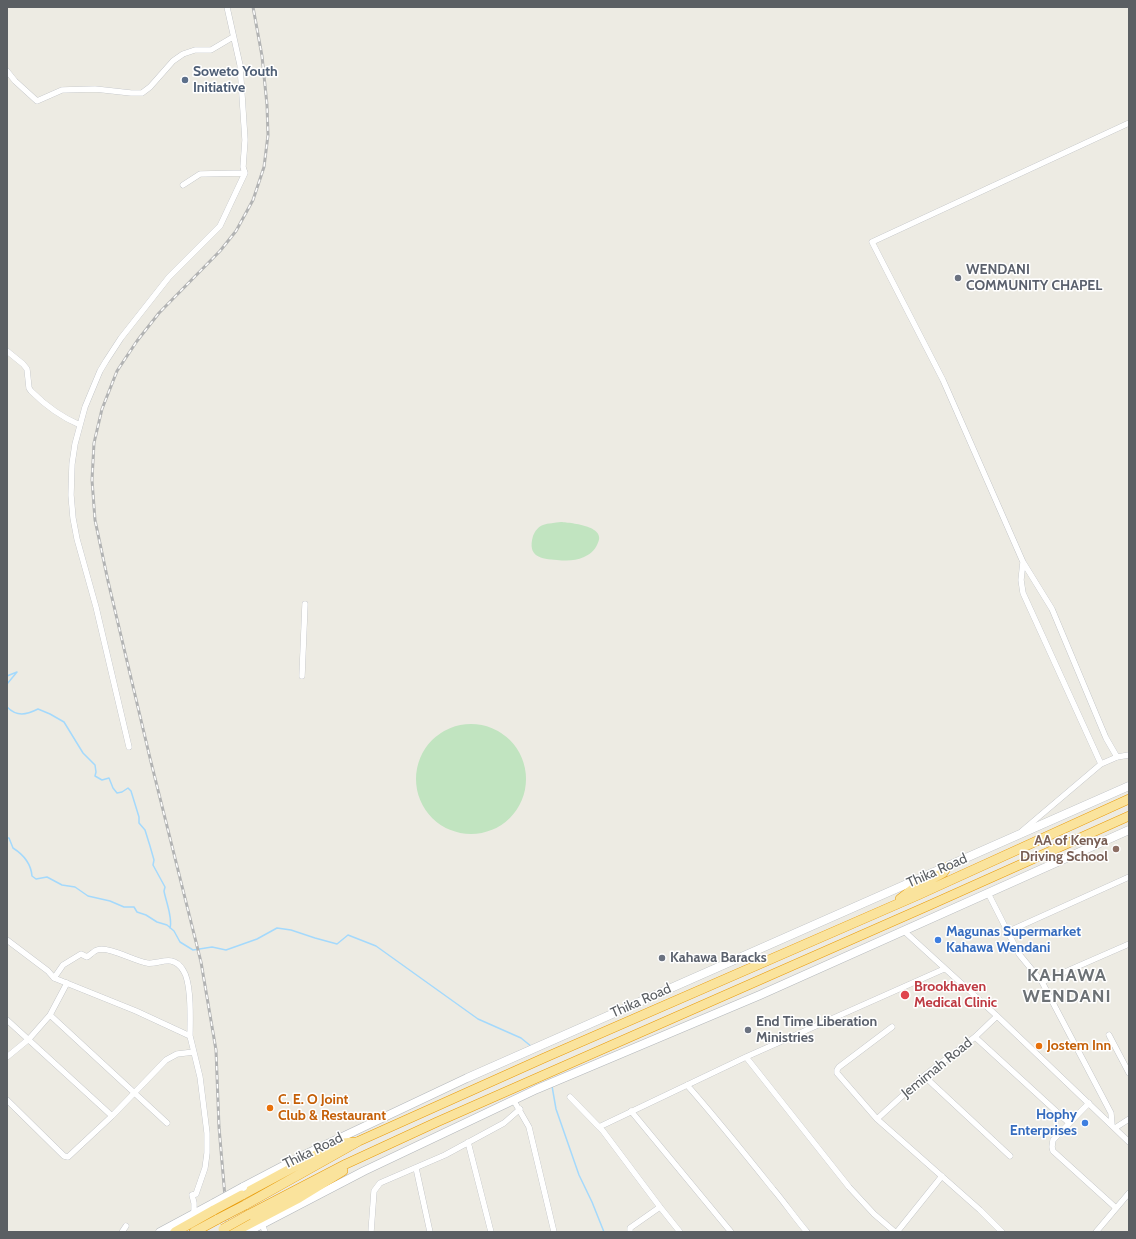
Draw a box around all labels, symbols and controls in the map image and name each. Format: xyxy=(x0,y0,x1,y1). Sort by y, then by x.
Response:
place label: Soweto Youth Initiative xyxy=(193,64,278,96)
marker: Soweto Youth Initiative xyxy=(180,75,190,85)
place label: WENDANI COMMUNITY CHAPEL xyxy=(966,262,1102,294)
marker: WENDANI COMMUNITY CHAPEL xyxy=(953,273,963,283)
place label: AA of Kenya Driving School xyxy=(1020,833,1108,866)
marker: AA of Kenya Driving School xyxy=(1111,844,1121,854)
street label: Thika Road xyxy=(904,850,970,892)
place label: Magunas Supermarket Kahawa Wendani xyxy=(946,924,1081,956)
marker: Magunas Supermarket Kahawa Wendani xyxy=(933,935,943,945)
place label: Kahawa Baracks xyxy=(670,950,767,966)
marker: Kahawa Baracks xyxy=(657,953,667,963)
district label: KAHAWA WENDANI xyxy=(1022,965,1112,1008)
place label: Brookhaven Medical Clinic xyxy=(914,979,997,1012)
street label: Thika Road xyxy=(608,980,674,1022)
marker: Brookhaven Medical Clinic xyxy=(899,989,911,1001)
place label: End Time Liberation Ministries xyxy=(756,1014,877,1046)
marker: End Time Liberation Ministries xyxy=(743,1025,753,1035)
street label: Jemimah Road xyxy=(898,1034,976,1102)
place label: Jostem Inn xyxy=(1047,1038,1111,1054)
marker: Jostem Inn xyxy=(1034,1041,1044,1051)
place label: C. E. O Joint Club & Restaurant xyxy=(278,1092,386,1124)
marker: C. E. O Joint Club & Restaurant xyxy=(265,1103,275,1113)
place label: Hophy Enterprises xyxy=(1010,1107,1077,1140)
marker: Hophy Enterprises xyxy=(1080,1118,1090,1128)
street label: Thika Road xyxy=(280,1129,346,1173)

